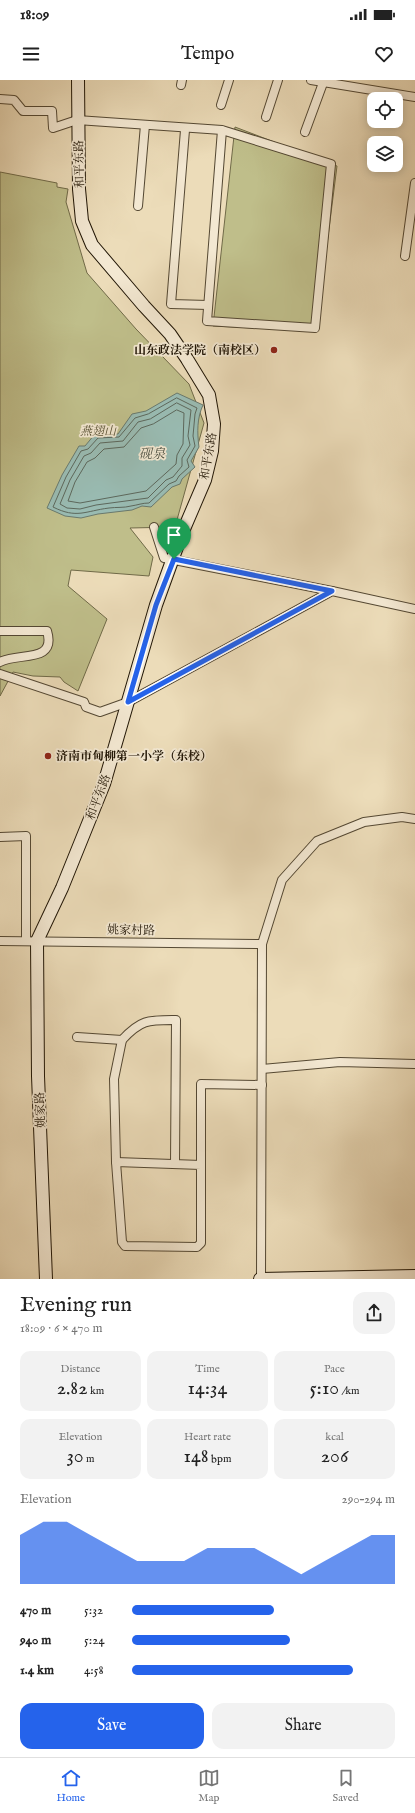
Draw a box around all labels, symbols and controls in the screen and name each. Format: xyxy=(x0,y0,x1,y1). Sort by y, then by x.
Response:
text: 18:09 xyxy=(20,5,49,24)
icon: menu xyxy=(20,43,42,65)
text: Tempo xyxy=(181,43,234,66)
icon: heart xyxy=(373,43,395,65)
map controls xyxy=(367,92,403,172)
button: locate xyxy=(367,92,403,128)
button: layers xyxy=(367,136,403,172)
street label: 和平东路 xyxy=(72,140,87,188)
place label: 山东政法学院（南校区） xyxy=(134,343,266,358)
marker: 山东政法学院（南校区） xyxy=(269,345,279,355)
park label: 燕翅山 xyxy=(80,424,117,439)
street label: 和平东路 xyxy=(197,431,220,481)
water label: 砚泉 xyxy=(139,446,166,463)
pin xyxy=(157,518,191,559)
icon: arrive xyxy=(163,524,185,546)
place label: 济南市甸柳第一小学（东校） xyxy=(56,749,212,764)
marker: 济南市甸柳第一小学（东校） xyxy=(43,751,53,761)
street label: 和平东路 xyxy=(83,772,114,822)
street label: 姚家村路 xyxy=(107,923,155,938)
street label: 姚家路 xyxy=(32,1092,49,1128)
text: Evening run xyxy=(20,1291,132,1319)
button: share xyxy=(353,1292,395,1334)
text: 18:09 · 6 × 470 m xyxy=(20,1320,103,1337)
text: Distance xyxy=(61,1362,100,1376)
text: Time xyxy=(195,1362,220,1376)
text: Pace xyxy=(324,1362,345,1376)
text: 2.82 xyxy=(57,1376,88,1401)
text: 14:34 xyxy=(188,1376,227,1401)
text: 5:10 xyxy=(309,1376,339,1401)
text: km xyxy=(88,1384,104,1398)
text: /km xyxy=(339,1384,360,1398)
text: Elevation xyxy=(59,1430,102,1444)
text: Heart rate xyxy=(184,1430,231,1444)
text: kcal xyxy=(325,1430,344,1444)
text: 30 xyxy=(66,1444,84,1469)
text: 148 xyxy=(184,1444,209,1469)
text: 206 xyxy=(321,1444,348,1469)
text: m xyxy=(84,1452,95,1466)
text: bpm xyxy=(209,1452,231,1466)
text: Elevation xyxy=(20,1491,72,1508)
text: 290–294 m xyxy=(342,1491,395,1508)
text: 470 m xyxy=(20,1602,51,1619)
text: 5:32 xyxy=(84,1602,103,1619)
text: 940 m xyxy=(20,1632,51,1649)
text: 5:24 xyxy=(84,1632,105,1649)
text: 1.4 km xyxy=(20,1662,54,1679)
text: 4:58 xyxy=(84,1662,104,1679)
button: Save xyxy=(20,1703,204,1749)
button: Share xyxy=(212,1703,395,1749)
tab: Home xyxy=(56,1767,85,1805)
tab: Map xyxy=(198,1767,220,1805)
tab: Saved xyxy=(333,1767,359,1805)

